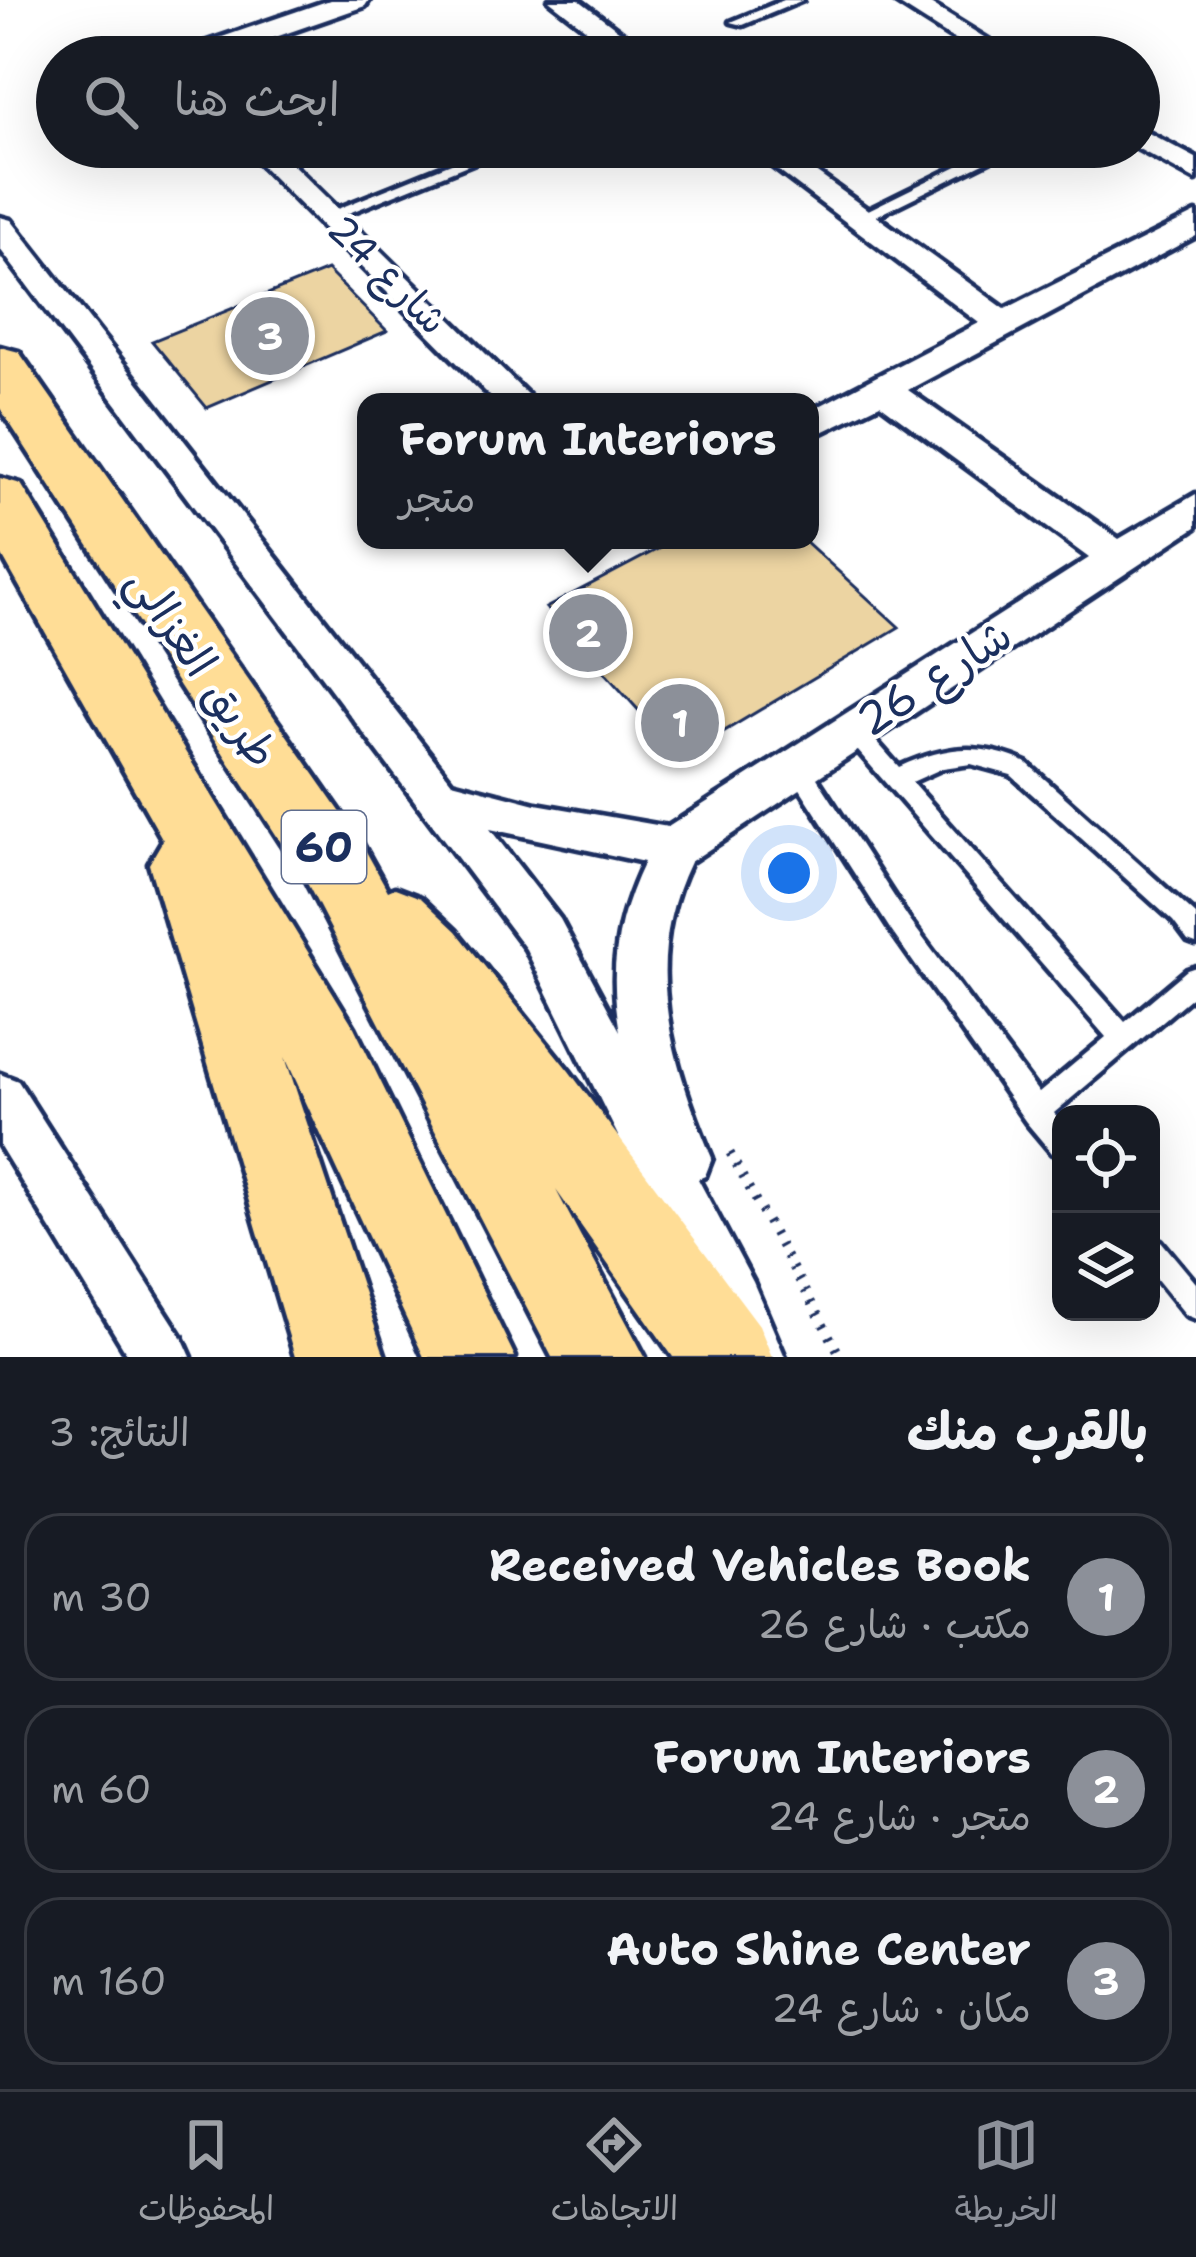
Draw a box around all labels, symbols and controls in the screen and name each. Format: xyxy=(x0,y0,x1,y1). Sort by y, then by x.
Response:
search box xyxy=(36,36,1160,168)
icon: search xyxy=(78,69,144,135)
text: ابحث هنا xyxy=(174,69,340,129)
street label: شارع 24 xyxy=(315,203,459,347)
pin: 3 xyxy=(231,291,309,381)
popup xyxy=(357,393,819,549)
text: Forum Interiors xyxy=(399,409,777,469)
text: متجر xyxy=(399,472,476,524)
street label: طريق الغزالي xyxy=(105,555,292,785)
pin: 2 xyxy=(549,588,627,678)
street label: شارع 26 xyxy=(845,605,1024,751)
pin: 1 xyxy=(641,678,719,768)
road number: 60 xyxy=(282,811,366,883)
your location xyxy=(759,843,819,903)
map controls xyxy=(1052,1105,1160,1321)
button: locate xyxy=(1052,1105,1160,1213)
button: layers xyxy=(1052,1213,1160,1321)
text: بالقرب منك xyxy=(907,1397,1148,1465)
text: النتائج: 3 xyxy=(48,1406,190,1458)
text: Received Vehicles Book xyxy=(489,1535,1031,1595)
text: 30 m xyxy=(51,1571,152,1623)
text: 1 xyxy=(1097,1571,1115,1623)
text: مكتب · شارع 26 xyxy=(757,1598,1031,1650)
text: Forum Interiors xyxy=(654,1727,1031,1787)
text: 60 m xyxy=(51,1763,152,1815)
text: 2 xyxy=(1092,1763,1120,1815)
text: متجر · شارع 24 xyxy=(767,1790,1031,1842)
text: Auto Shine Center xyxy=(606,1919,1031,1979)
text: 160 m xyxy=(51,1955,167,2007)
text: 3 xyxy=(1092,1955,1120,2007)
text: مكان · شارع 24 xyxy=(771,1982,1031,2034)
tab: المحفوظات xyxy=(138,2112,274,2238)
tab: الاتجاهات xyxy=(551,2112,678,2238)
tab: الخريطة xyxy=(955,2112,1058,2238)

